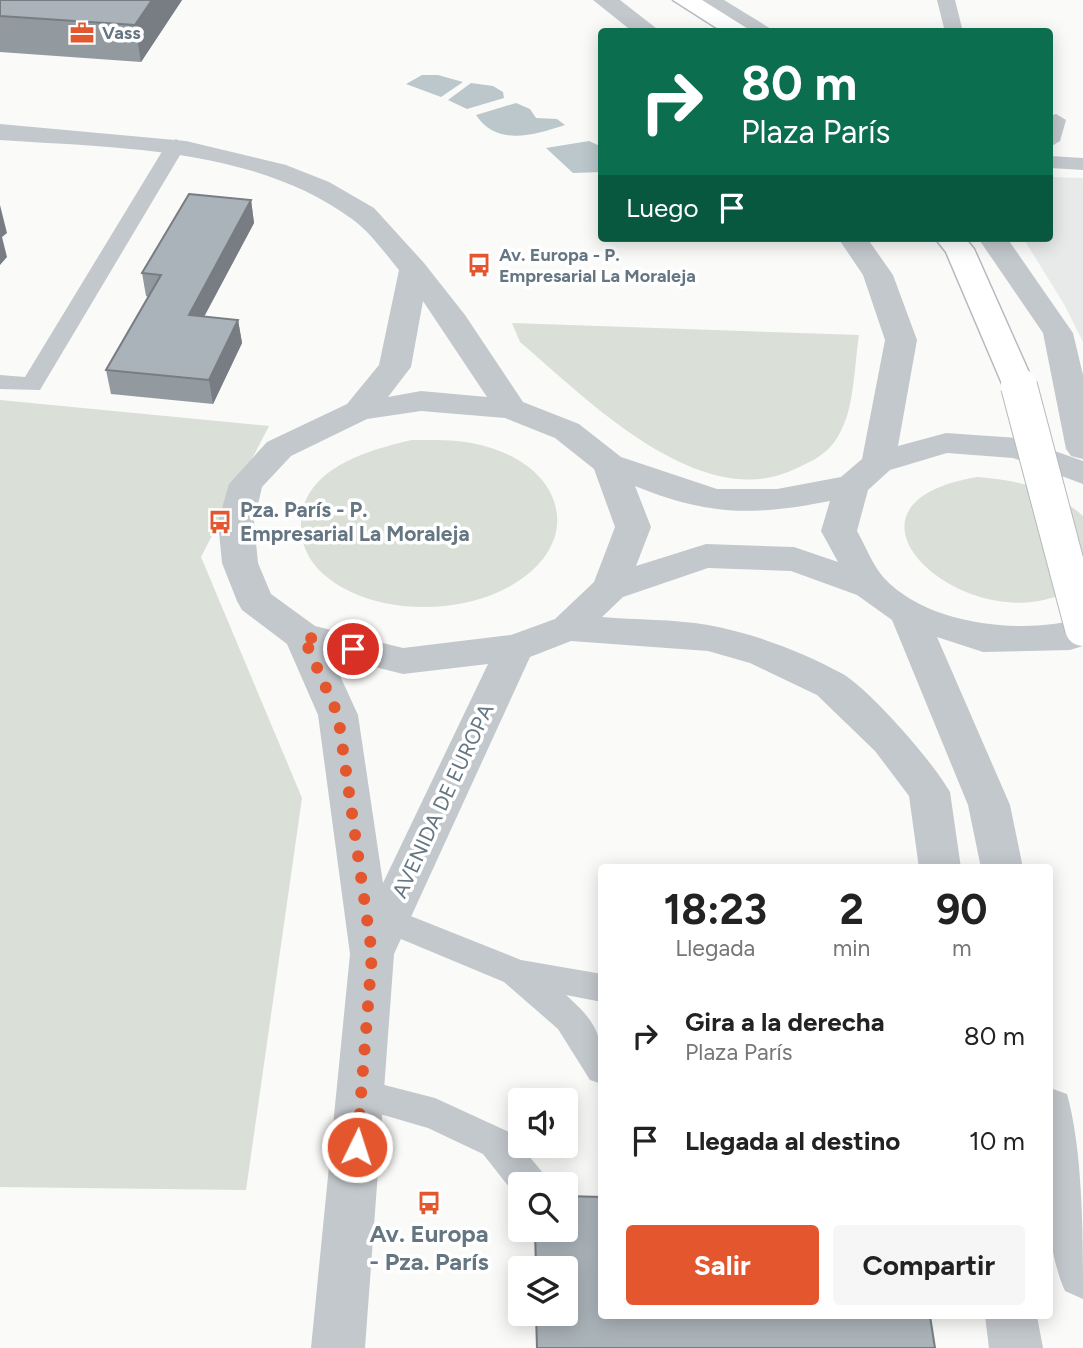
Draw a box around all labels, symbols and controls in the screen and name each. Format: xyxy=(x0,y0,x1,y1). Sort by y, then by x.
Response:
office icon: Vass xyxy=(68,19,96,47)
place label: Vass xyxy=(102,22,141,44)
text: 80 m xyxy=(741,53,857,112)
icon: right xyxy=(626,56,717,147)
text: Plaza París xyxy=(741,113,891,151)
icon: arrive xyxy=(713,189,751,227)
text: Luego xyxy=(626,192,699,224)
place label: Av. Europa - P. Empresarial La Moraleja xyxy=(499,244,696,287)
bus stop icon: Av. Europa - P. Empresarial La Moraleja xyxy=(465,251,493,279)
place label: Pza. París - P. Empresarial La Moraleja xyxy=(240,497,470,546)
bus stop icon: Pza. París - P. Empresarial La Moraleja xyxy=(206,508,234,536)
pin xyxy=(323,619,383,679)
icon: arrive xyxy=(334,630,372,668)
street label: AVENIDA DE EUROPA xyxy=(387,700,499,902)
text: 18:23 xyxy=(663,884,767,935)
text: 2 xyxy=(839,884,864,935)
text: 90 xyxy=(936,884,987,935)
text: Llegada xyxy=(675,934,755,962)
text: min xyxy=(833,934,870,962)
text: m xyxy=(952,934,971,962)
text: Gira a la derecha xyxy=(685,1006,885,1038)
icon: right xyxy=(626,1017,664,1055)
text: 80 m xyxy=(964,1020,1025,1052)
text: Plaza París xyxy=(685,1038,792,1066)
map controls xyxy=(508,1088,578,1326)
button: sound xyxy=(508,1088,578,1158)
position arrow xyxy=(320,1110,394,1184)
icon: arrive xyxy=(626,1122,664,1160)
text: Llegada al destino xyxy=(685,1125,900,1157)
text: 10 m xyxy=(969,1125,1025,1157)
button: search xyxy=(508,1172,578,1242)
bus stop icon: Av. Europa - Pza. París xyxy=(415,1189,443,1217)
place label: Av. Europa - Pza. París xyxy=(369,1219,489,1276)
button: Salir xyxy=(626,1225,819,1305)
button: Compartir xyxy=(833,1225,1025,1305)
button: layers xyxy=(508,1256,578,1326)

